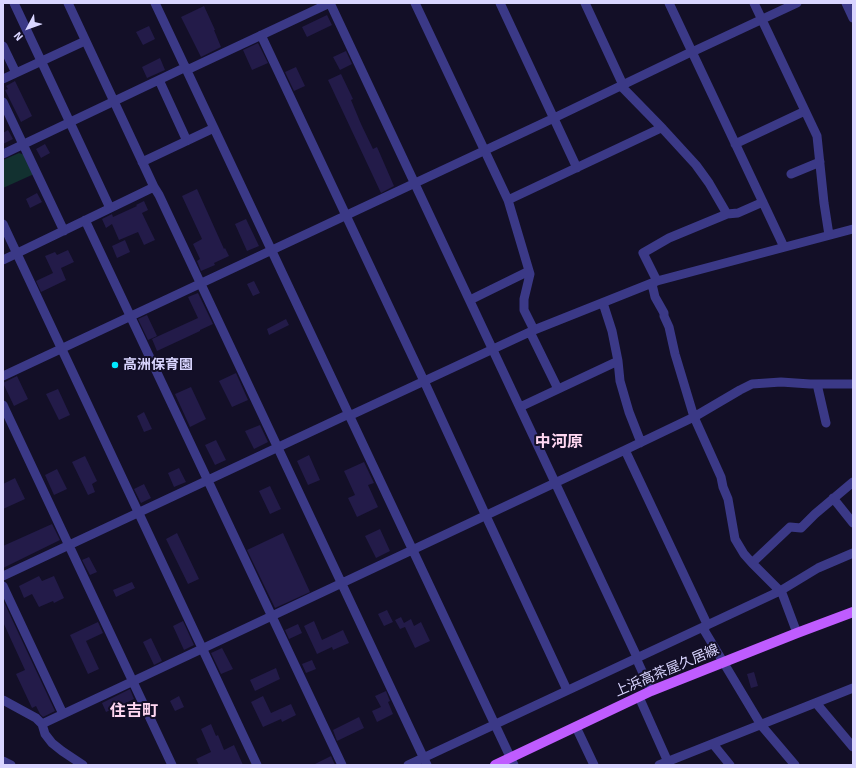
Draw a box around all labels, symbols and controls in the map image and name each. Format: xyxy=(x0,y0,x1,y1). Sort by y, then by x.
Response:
north arrow xyxy=(8,8,48,48)
text: N xyxy=(11,29,26,43)
place label: 高洲保育園 xyxy=(123,357,193,373)
marker: 高洲保育園 xyxy=(110,360,120,370)
district label: 中河原 xyxy=(535,433,583,453)
street label: 上浜高茶屋久居線 xyxy=(612,641,722,701)
district label: 住吉町 xyxy=(110,702,158,722)

